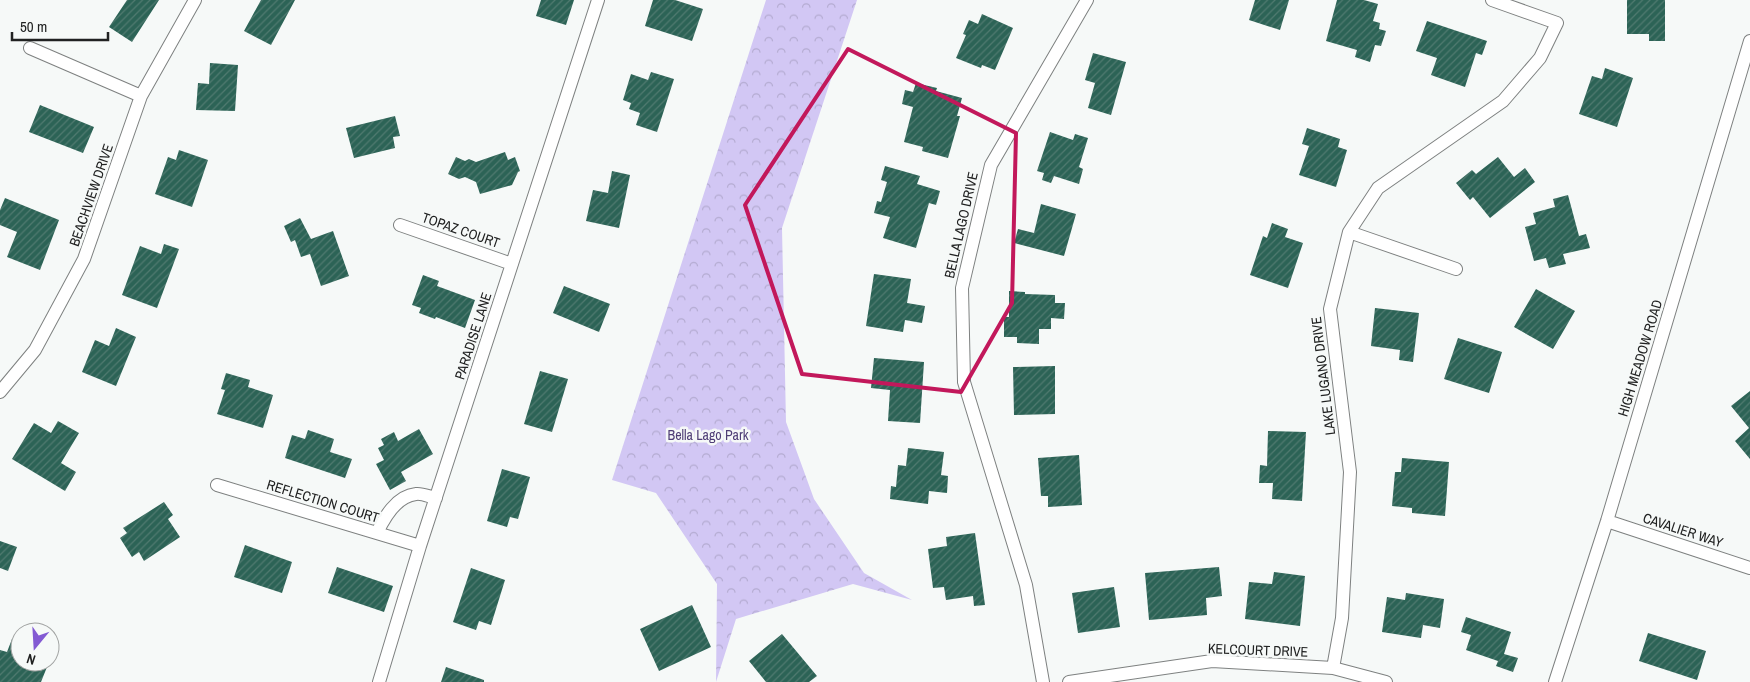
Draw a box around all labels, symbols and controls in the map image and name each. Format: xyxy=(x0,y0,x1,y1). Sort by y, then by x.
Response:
scale bar xyxy=(12,10,109,42)
text: 50 m xyxy=(20,16,47,37)
street label: BEACHVIEW DRIVE xyxy=(65,141,117,249)
street label: BELLA LAGO DRIVE xyxy=(940,170,982,280)
street label: TOPAZ COURT xyxy=(420,208,502,252)
street label: PARADISE LANE xyxy=(450,290,496,382)
street label: HIGH MEADOW ROAD xyxy=(1614,297,1666,419)
street label: LAKE LUGANO DRIVE xyxy=(1307,316,1339,436)
park label: Bella Lago Park xyxy=(667,426,749,444)
street label: REFLECTION COURT xyxy=(265,475,381,527)
street label: CAVALIER WAY xyxy=(1641,509,1726,552)
north arrow xyxy=(10,622,60,672)
street label: KELCOURT DRIVE xyxy=(1208,639,1308,661)
text: N xyxy=(24,650,38,669)

